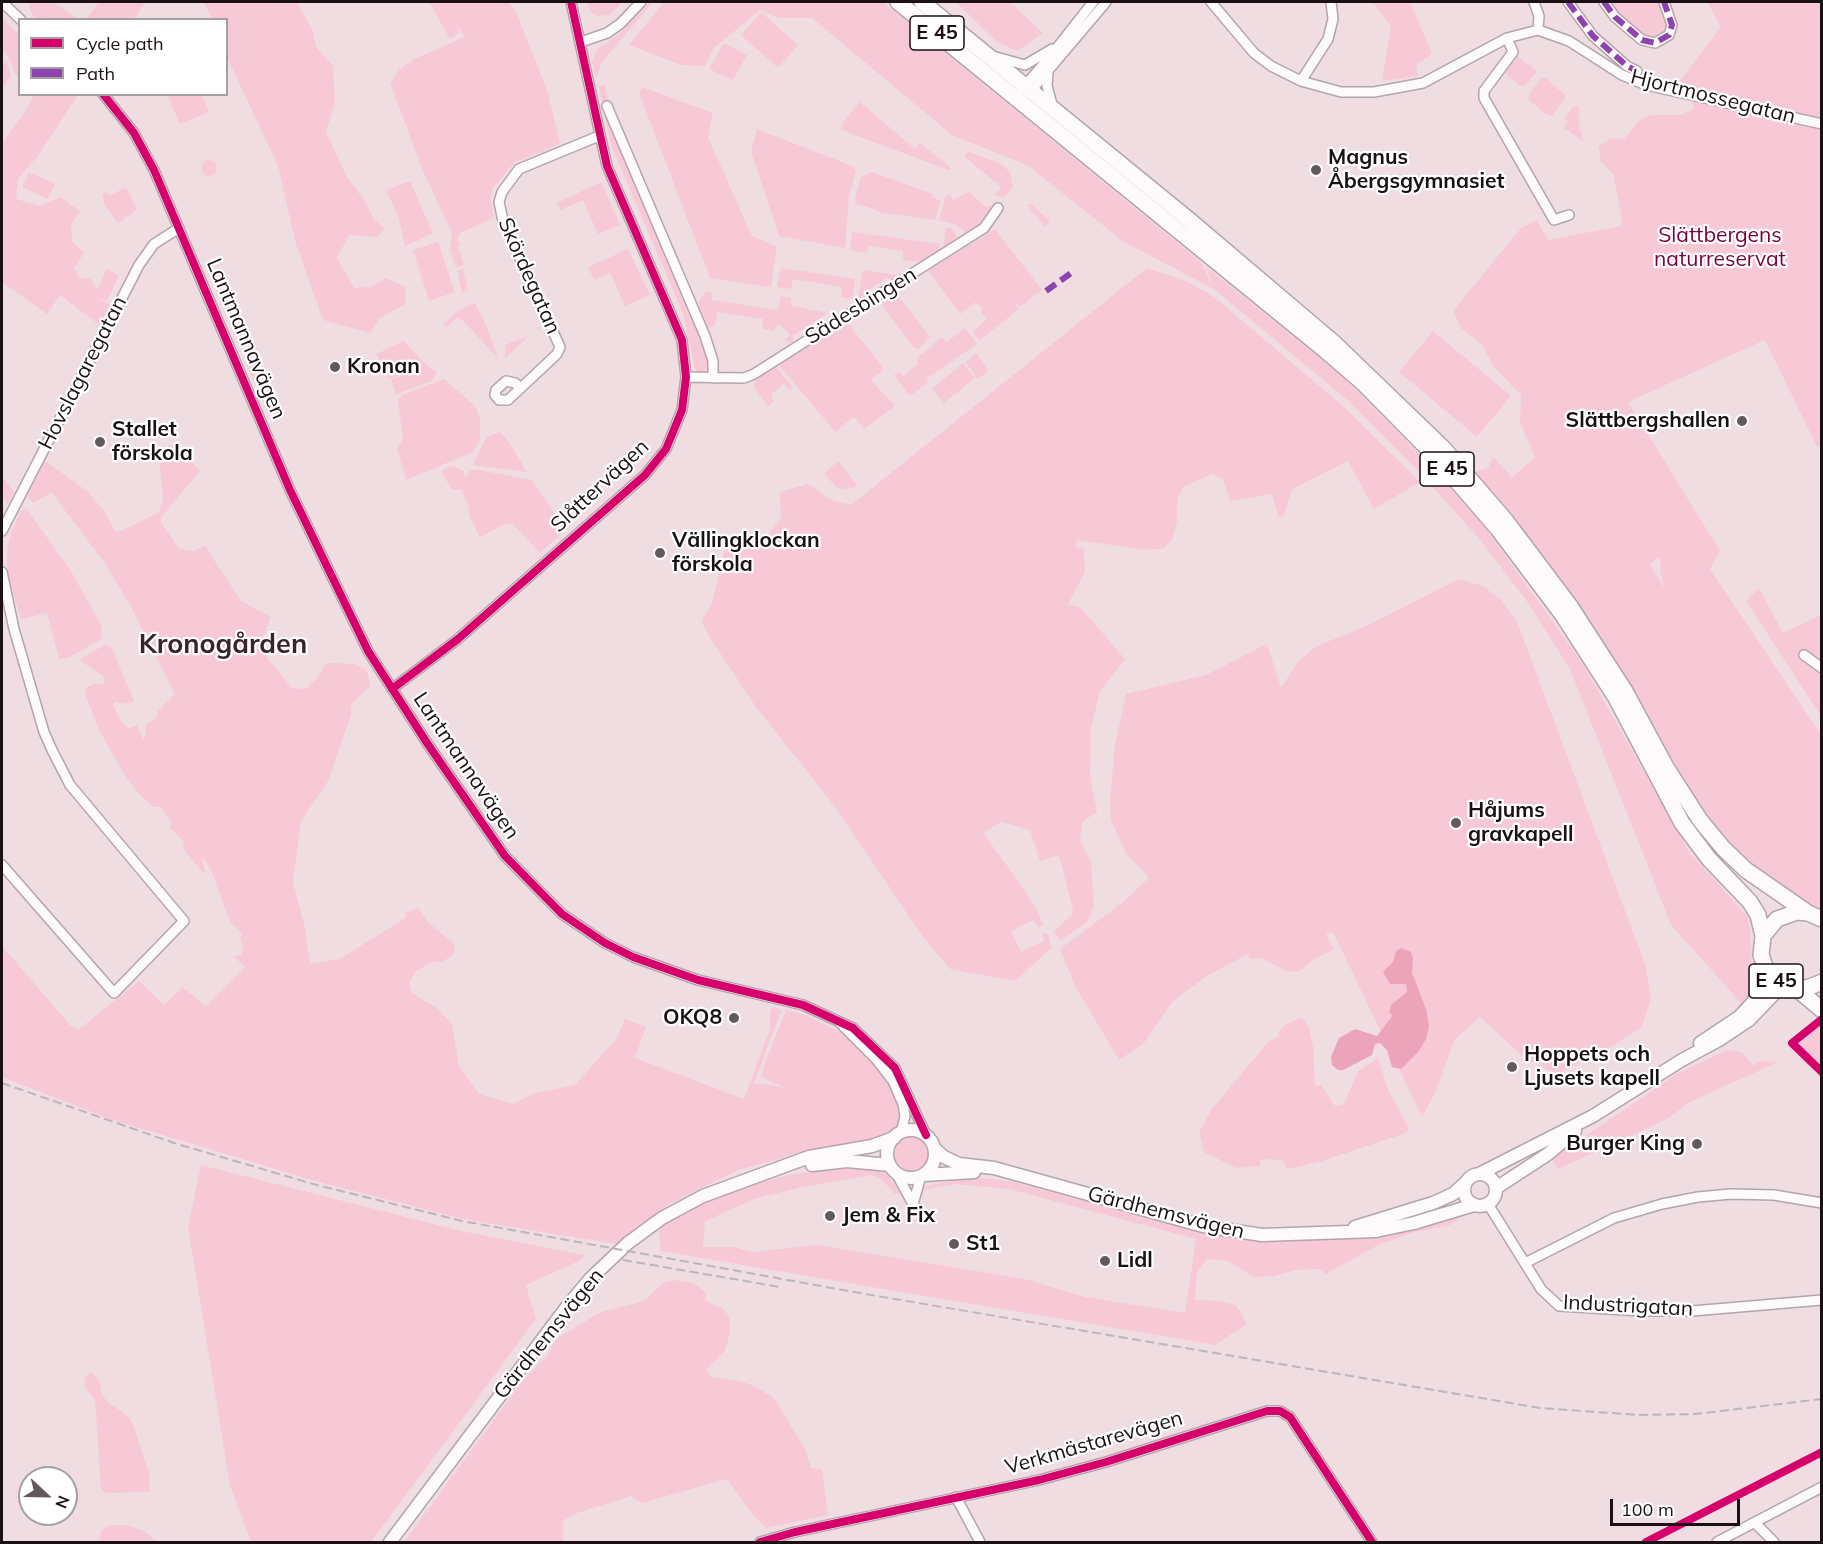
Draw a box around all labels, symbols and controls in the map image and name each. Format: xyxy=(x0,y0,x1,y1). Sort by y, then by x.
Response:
road number: E 45 xyxy=(910,16,964,50)
legend xyxy=(18,18,228,96)
text: Cycle path xyxy=(76,32,163,55)
text: Path xyxy=(76,62,115,85)
street label: Hjortmossegatan xyxy=(1628,64,1798,130)
place label: Magnus Åbergsgymnasiet xyxy=(1328,145,1504,195)
marker: Magnus Åbergsgymnasiet xyxy=(1309,163,1323,177)
street label: Skördegatan xyxy=(492,214,566,338)
park label: Slättbergens naturreservat xyxy=(1654,223,1786,273)
street label: Lantmannavägen xyxy=(201,255,291,423)
street label: Sädesbingen xyxy=(801,262,921,350)
street label: Hovslagaregatan xyxy=(34,292,132,454)
place label: Kronan xyxy=(347,354,420,380)
marker: Kronan xyxy=(328,360,342,374)
place label: Slättbergshallen xyxy=(1566,408,1730,434)
marker: Slättbergshallen xyxy=(1735,414,1749,428)
place label: Stallet förskola xyxy=(112,417,193,467)
street label: Slåttervägen xyxy=(546,434,654,538)
marker: Stallet förskola xyxy=(93,435,107,449)
road number: E 45 xyxy=(1420,452,1474,486)
place label: Vällingklockan förskola xyxy=(672,528,820,578)
marker: Vällingklockan förskola xyxy=(653,546,667,560)
district label: Kronogården xyxy=(139,629,307,661)
street label: Lantmannavägen xyxy=(407,688,525,844)
place label: Håjums gravkapell xyxy=(1468,798,1574,848)
marker: Håjums gravkapell xyxy=(1449,816,1463,830)
road number: E 45 xyxy=(1749,964,1803,998)
place label: OKQ8 xyxy=(663,1005,722,1031)
marker: OKQ8 xyxy=(727,1011,741,1025)
place label: Hoppets och Ljusets kapell xyxy=(1524,1042,1660,1092)
marker: Hoppets och Ljusets kapell xyxy=(1505,1060,1519,1074)
place label: Burger King xyxy=(1566,1131,1685,1157)
marker: Burger King xyxy=(1690,1137,1704,1151)
street label: Gärdhemsvägen xyxy=(1085,1181,1247,1245)
place label: Jem & Fix xyxy=(842,1203,935,1229)
marker: Jem & Fix xyxy=(823,1209,837,1223)
place label: St1 xyxy=(966,1231,1000,1257)
marker: St1 xyxy=(947,1237,961,1251)
place label: Lidl xyxy=(1117,1248,1153,1274)
marker: Lidl xyxy=(1098,1254,1112,1268)
street label: Gärdhemsvägen xyxy=(489,1264,609,1404)
street label: Industrigatan xyxy=(1562,1290,1694,1322)
street label: Verkmästarevägen xyxy=(1002,1406,1186,1480)
north arrow xyxy=(18,1466,78,1526)
scale bar xyxy=(1613,1487,1744,1525)
text: N xyxy=(51,1493,74,1511)
text: 100 m xyxy=(1621,1498,1674,1521)

